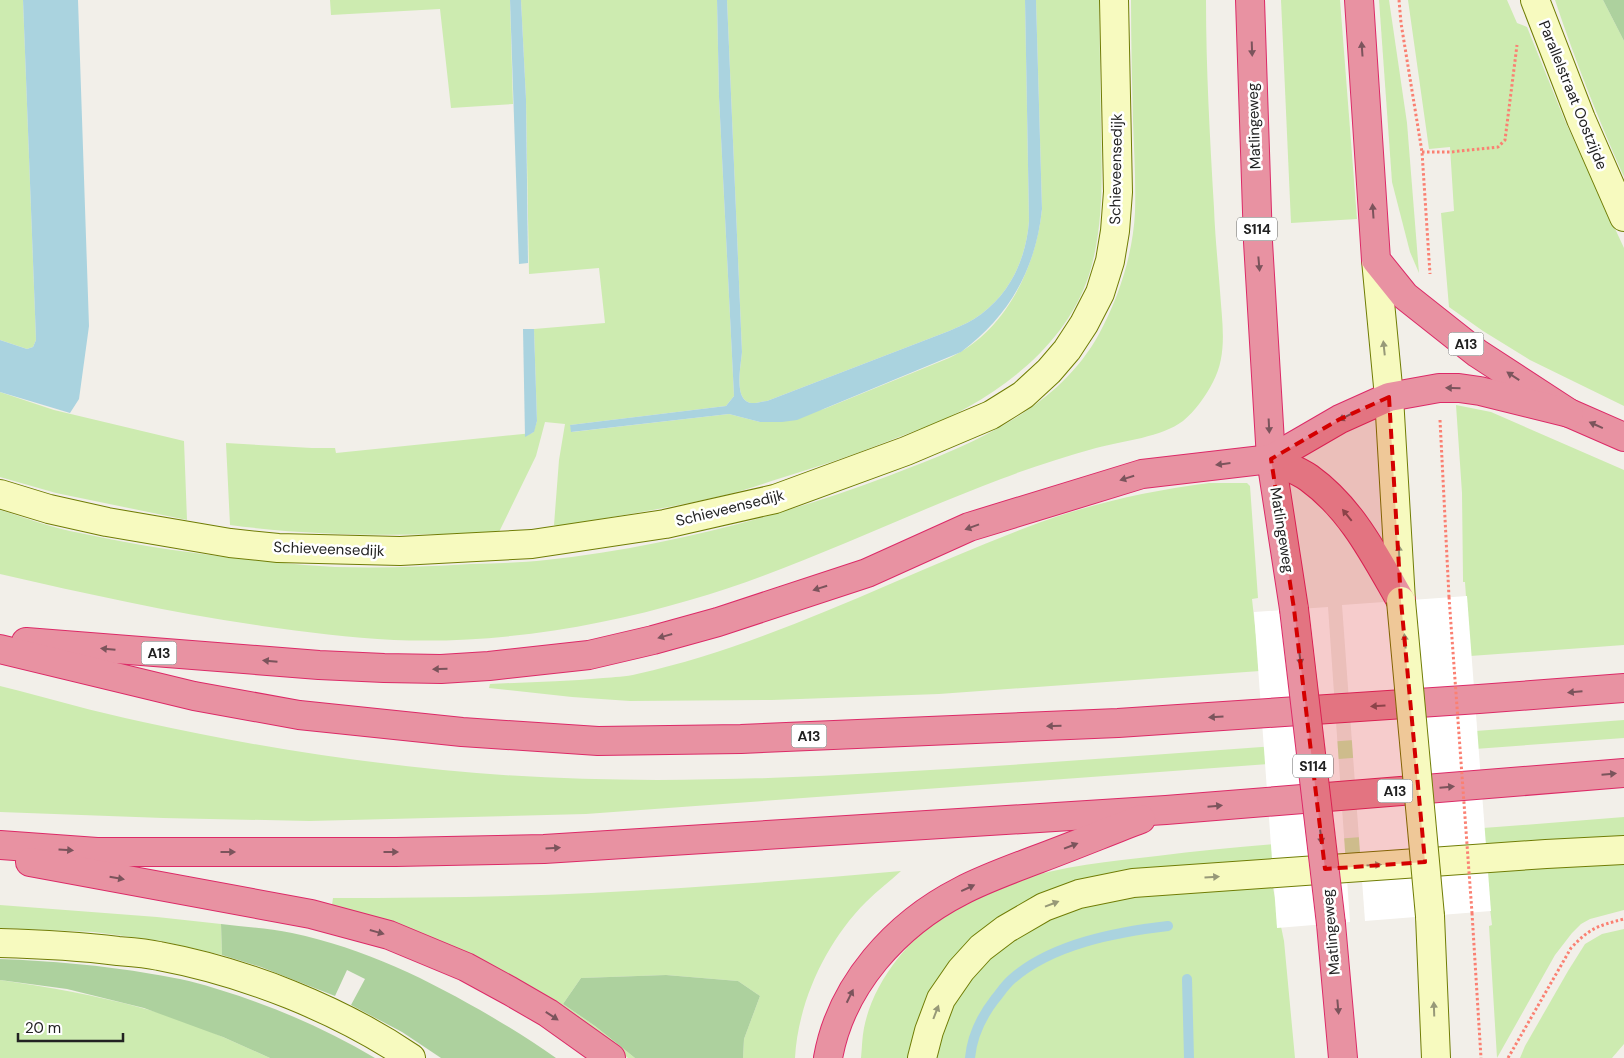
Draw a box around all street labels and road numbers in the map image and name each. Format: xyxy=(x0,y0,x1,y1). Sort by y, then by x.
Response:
street label: Parallelstraat Oostzijde xyxy=(1534,18,1612,172)
street label: Matlingeweg xyxy=(1243,83,1265,169)
street label: Schieveensedijk xyxy=(1105,113,1127,225)
road number: S114 xyxy=(1237,218,1277,240)
road number: A13 xyxy=(1448,332,1484,356)
street label: Schieveensedijk xyxy=(674,485,787,531)
street label: Matlingeweg xyxy=(1265,486,1299,574)
street label: Schieveensedijk xyxy=(273,537,385,561)
road number: A13 xyxy=(142,641,176,664)
road number: A13 xyxy=(792,724,826,748)
road number: S114 xyxy=(1293,754,1333,778)
road number: A13 xyxy=(1378,779,1412,802)
street label: Matlingeweg xyxy=(1317,888,1345,976)

